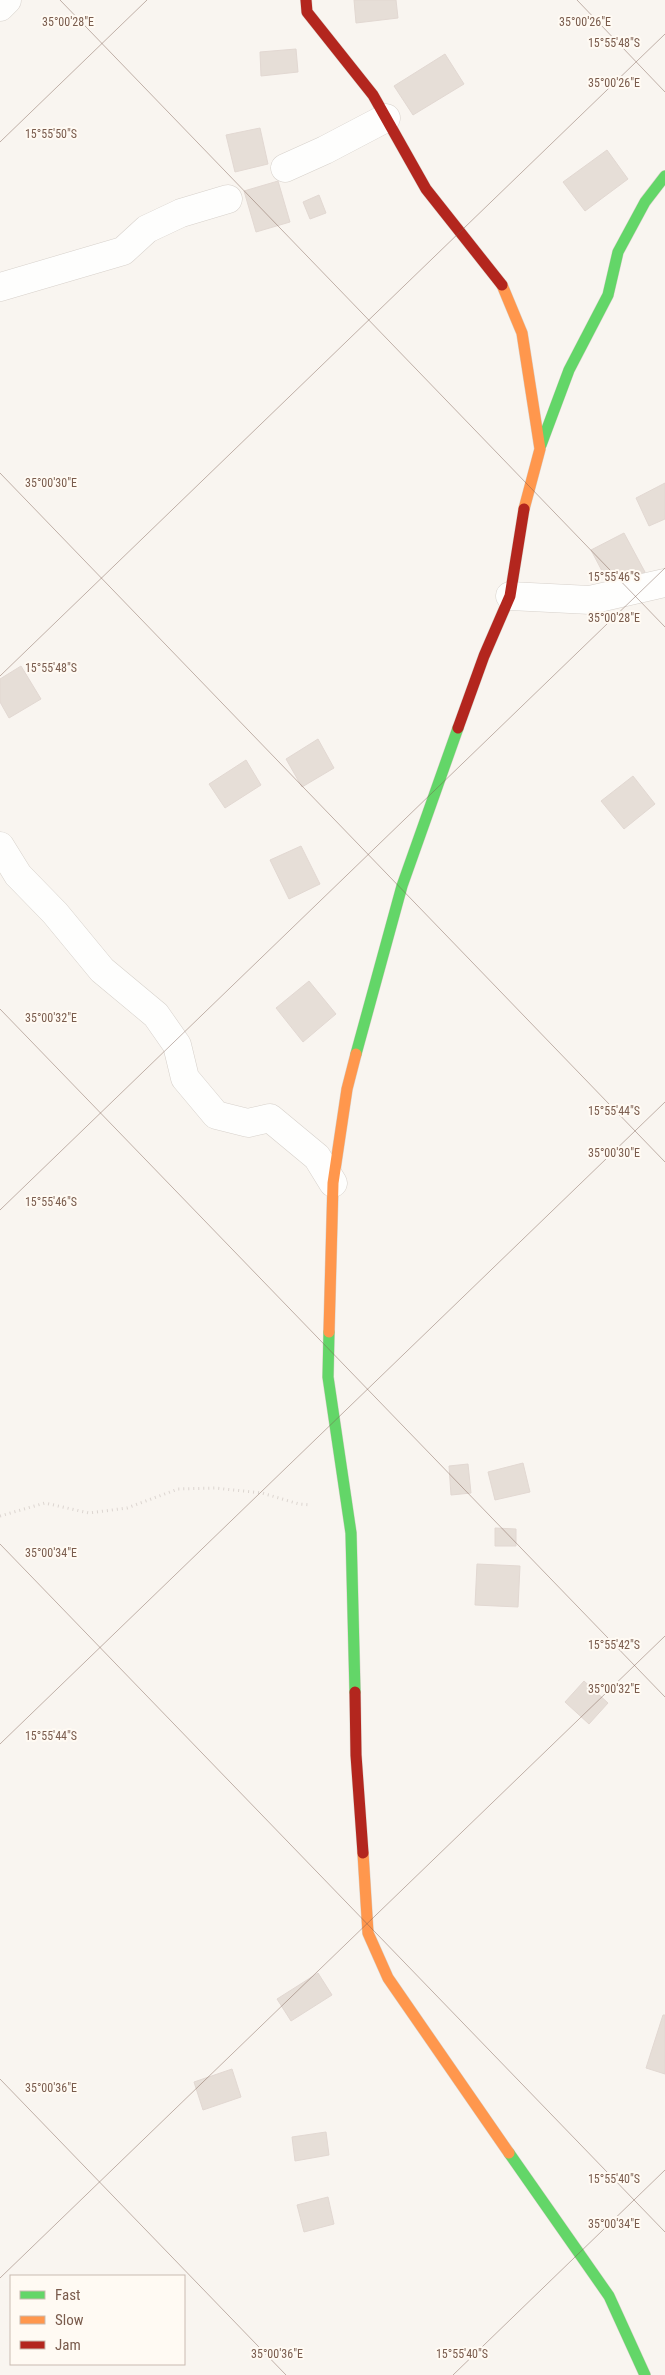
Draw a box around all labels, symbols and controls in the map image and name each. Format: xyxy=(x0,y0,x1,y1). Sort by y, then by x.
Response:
text: 35°00'28"E xyxy=(42,15,94,29)
text: 35°00'26"E xyxy=(559,15,611,29)
text: 15°55'48"S xyxy=(588,36,640,50)
text: 35°00'26"E xyxy=(588,76,640,90)
text: 15°55'50"S xyxy=(25,127,77,141)
text: 35°00'30"E xyxy=(25,476,77,490)
text: 15°55'46"S xyxy=(588,570,640,584)
text: 35°00'28"E xyxy=(588,611,640,625)
text: 15°55'48"S xyxy=(25,661,77,675)
text: 35°00'32"E xyxy=(25,1011,77,1025)
text: 15°55'44"S xyxy=(588,1104,640,1118)
text: 35°00'30"E xyxy=(588,1146,640,1160)
text: 15°55'46"S xyxy=(25,1195,77,1209)
text: 35°00'34"E xyxy=(25,1546,77,1560)
text: 15°55'42"S xyxy=(588,1638,640,1652)
text: 35°00'32"E xyxy=(588,1682,640,1696)
text: 15°55'44"S xyxy=(25,1729,77,1743)
text: 35°00'36"E xyxy=(25,2081,77,2095)
text: 15°55'40"S xyxy=(588,2172,640,2186)
text: 35°00'34"E xyxy=(588,2217,640,2231)
legend xyxy=(10,2275,185,2365)
text: Fast xyxy=(55,2286,80,2304)
text: Slow xyxy=(55,2311,84,2329)
text: Jam xyxy=(55,2336,81,2354)
text: 35°00'36"E xyxy=(251,2347,303,2361)
text: 15°55'40"S xyxy=(436,2347,488,2361)

